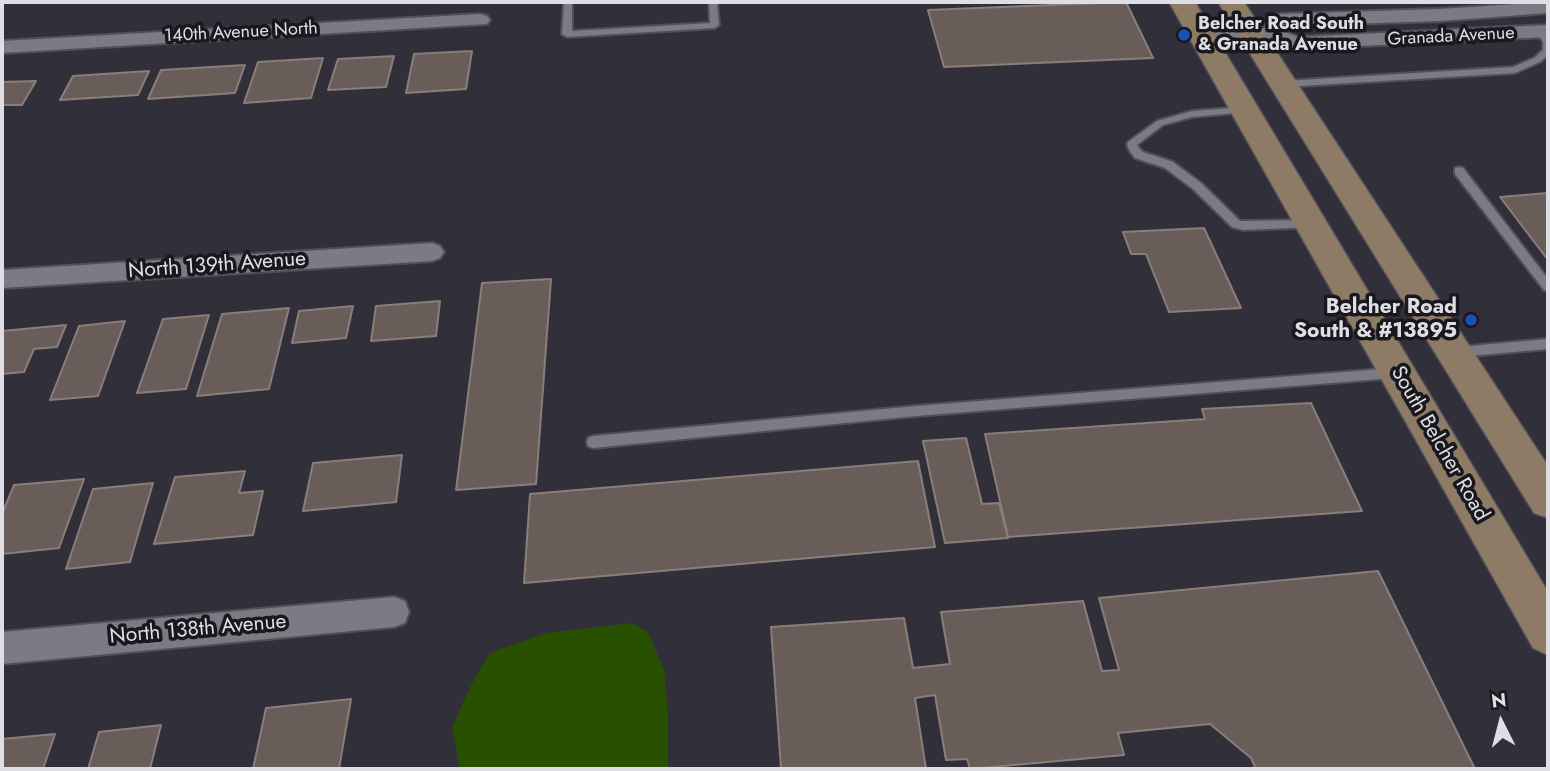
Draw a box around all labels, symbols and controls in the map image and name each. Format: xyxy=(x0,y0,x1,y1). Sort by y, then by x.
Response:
place label: Belcher Road South & Granada Avenue xyxy=(1198,14,1364,56)
street label: 140th Avenue North xyxy=(164,18,318,48)
street label: Granada Avenue xyxy=(1387,23,1515,51)
marker: Belcher Road South & Granada Avenue xyxy=(1176,27,1192,43)
street label: North 139th Avenue xyxy=(127,247,307,285)
place label: Belcher Road South & #13895 xyxy=(1294,295,1457,345)
marker: Belcher Road South & #13895 xyxy=(1463,312,1479,328)
street label: South Belcher Road xyxy=(1384,362,1494,526)
street label: North 138th Avenue xyxy=(109,610,287,650)
text: N xyxy=(1490,686,1508,715)
north arrow xyxy=(1466,687,1536,757)

